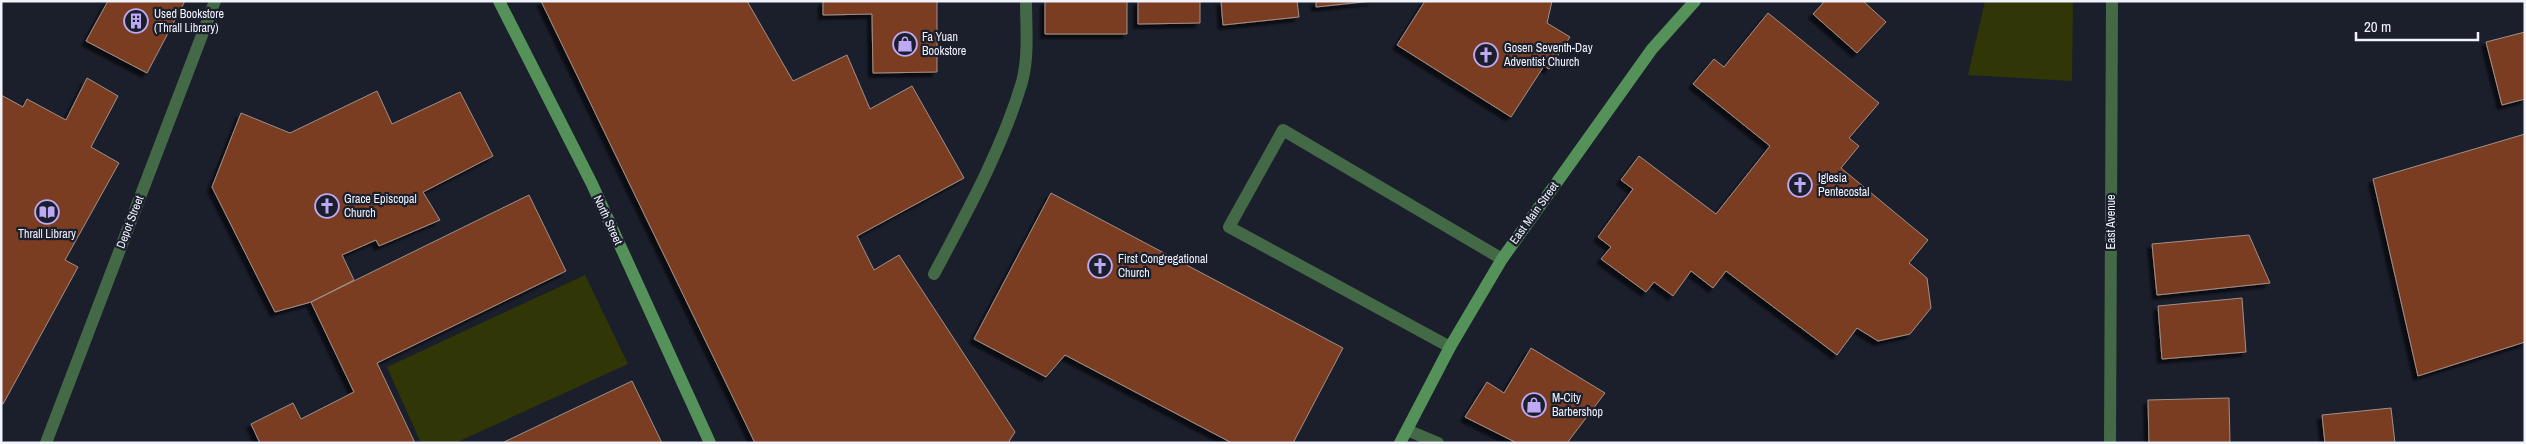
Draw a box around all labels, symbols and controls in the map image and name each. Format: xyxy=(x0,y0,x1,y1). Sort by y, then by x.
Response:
place label: Used Bookstore (Thrall Library) xyxy=(154,6,224,36)
building icon: Used Bookstore (Thrall Library) xyxy=(123,8,149,34)
scale bar xyxy=(2356,10,2478,42)
text: 20 m xyxy=(2364,16,2391,37)
place label: Fa Yuan Bookstore xyxy=(922,29,966,59)
shop icon: Fa Yuan Bookstore xyxy=(892,31,918,57)
place label: Gosen Seventh-Day Adventist Church xyxy=(1503,40,1593,70)
church icon: Gosen Seventh-Day Adventist Church xyxy=(1473,42,1499,68)
place label: Iglesia Pentecostal xyxy=(1818,170,1869,200)
church icon: Iglesia Pentecostal xyxy=(1787,172,1813,198)
street label: East Main Street xyxy=(1506,178,1562,247)
place label: Grace Episcopal Church xyxy=(344,191,417,221)
street label: Depot Street xyxy=(113,193,147,251)
church icon: Grace Episcopal Church xyxy=(314,193,340,219)
street label: North Street xyxy=(590,193,627,248)
street label: East Avenue xyxy=(2103,194,2119,250)
library icon: Thrall Library xyxy=(34,199,60,225)
place label: Thrall Library xyxy=(18,226,76,242)
place label: First Congregational Church xyxy=(1118,251,1208,281)
church icon: First Congregational Church xyxy=(1087,253,1113,279)
place label: M-City Barbershop xyxy=(1552,390,1603,420)
shop icon: M-City Barbershop xyxy=(1521,392,1547,418)

